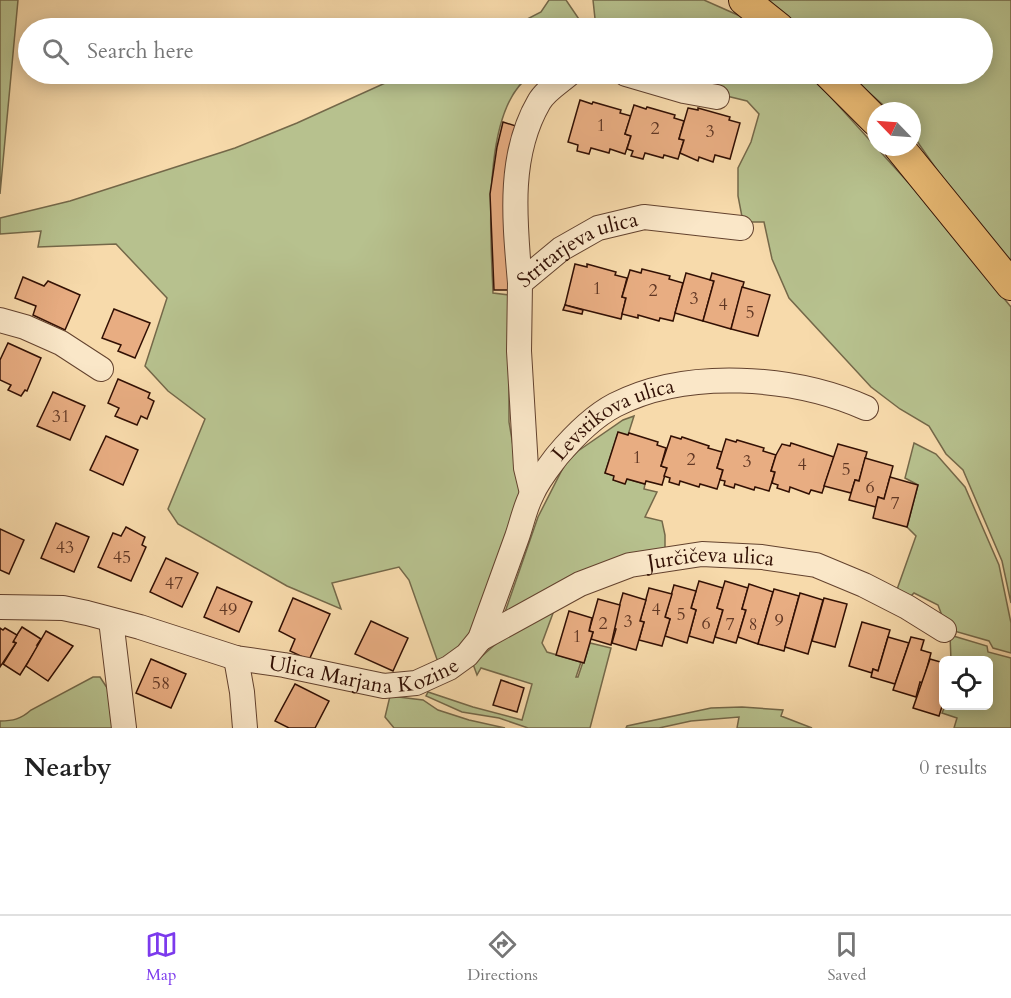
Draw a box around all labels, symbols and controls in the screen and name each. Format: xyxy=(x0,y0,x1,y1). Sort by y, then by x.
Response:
search box xyxy=(18,18,993,84)
icon: search xyxy=(39,35,72,68)
text: Search here xyxy=(87,36,194,66)
north arrow xyxy=(867,102,921,156)
house number: 1 xyxy=(596,113,606,138)
house number: 2 xyxy=(650,116,660,141)
house number: 3 xyxy=(705,119,715,144)
street label: Stritarjeva ulica xyxy=(511,204,641,294)
house number: 1 xyxy=(592,276,602,301)
house number: 2 xyxy=(648,278,658,303)
house number: 3 xyxy=(689,286,699,311)
house number: 4 xyxy=(718,292,728,317)
house number: 5 xyxy=(745,300,755,325)
street label: Levstikova ulica xyxy=(545,371,677,467)
house number: 31 xyxy=(52,404,70,429)
house number: 1 xyxy=(632,445,642,470)
house number: 2 xyxy=(686,447,696,472)
house number: 3 xyxy=(742,449,752,474)
house number: 4 xyxy=(797,452,807,477)
house number: 5 xyxy=(841,457,851,482)
house number: 6 xyxy=(865,475,875,500)
house number: 7 xyxy=(890,491,900,516)
house number: 43 xyxy=(56,535,74,560)
street label: Jurčičeva ulica xyxy=(642,539,776,577)
house number: 45 xyxy=(113,545,131,570)
house number: 47 xyxy=(165,571,183,596)
house number: 49 xyxy=(219,597,237,622)
house number: 4 xyxy=(651,597,661,622)
house number: 5 xyxy=(676,602,686,627)
house number: 9 xyxy=(774,608,784,633)
house number: 3 xyxy=(623,609,633,634)
house number: 2 xyxy=(598,611,608,636)
house number: 6 xyxy=(701,611,711,636)
house number: 7 xyxy=(725,612,735,637)
house number: 8 xyxy=(748,612,758,637)
house number: 1 xyxy=(572,624,582,649)
street label: Ulica Marjana Kozine xyxy=(267,648,465,701)
map controls xyxy=(939,656,993,710)
button: locate xyxy=(939,656,993,710)
house number: 58 xyxy=(152,671,170,696)
text: Nearby xyxy=(24,750,112,785)
text: 0 results xyxy=(919,754,987,781)
tab: Map xyxy=(145,928,178,986)
tab: Directions xyxy=(467,928,538,986)
tab: Saved xyxy=(827,928,866,986)

